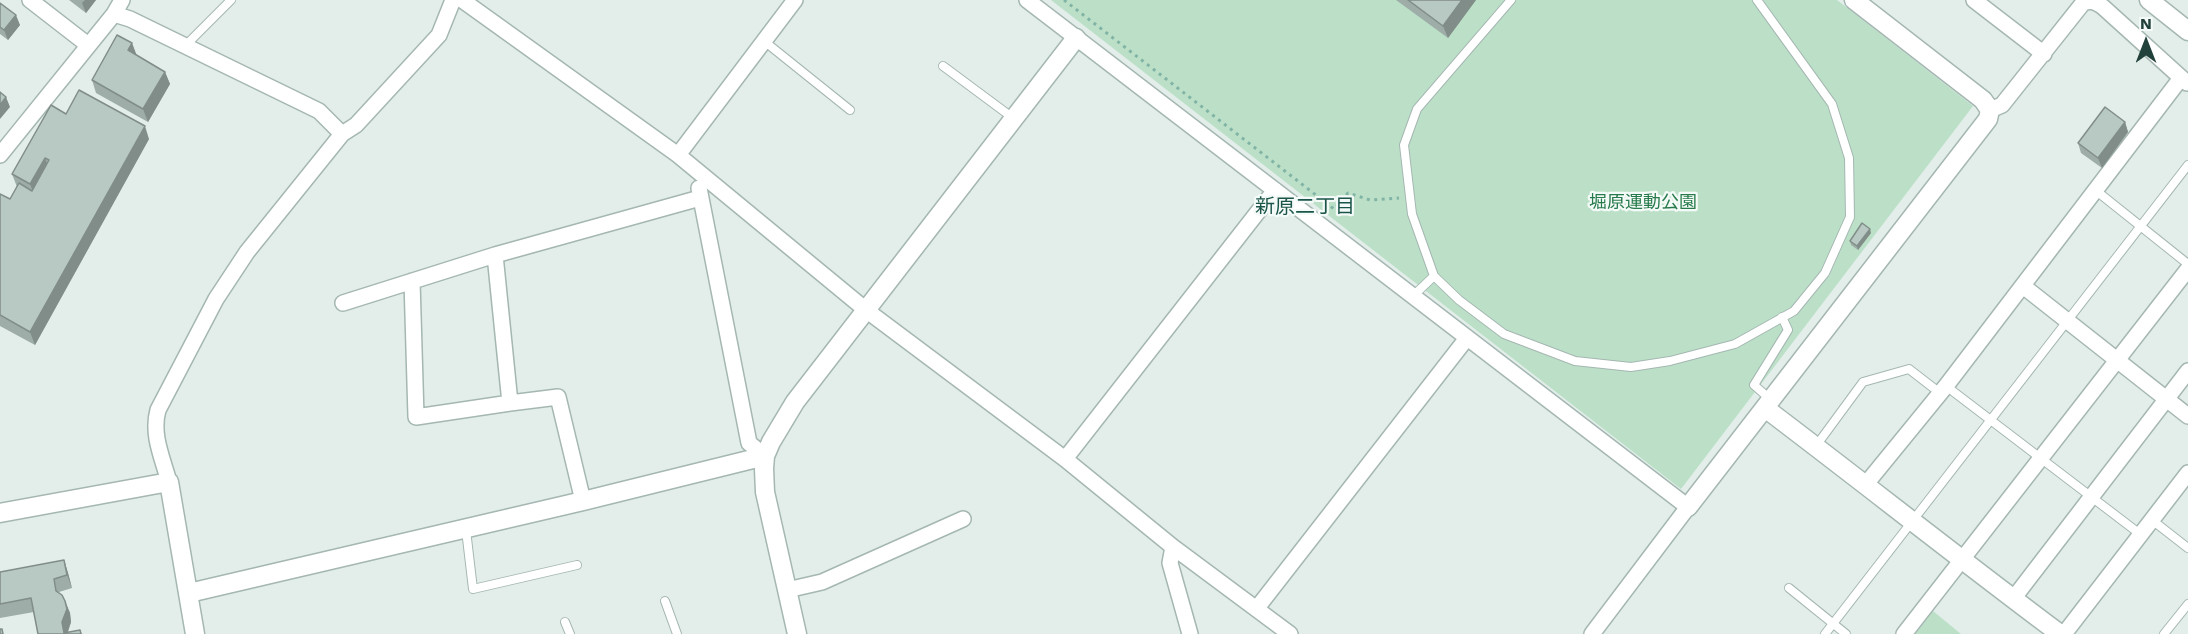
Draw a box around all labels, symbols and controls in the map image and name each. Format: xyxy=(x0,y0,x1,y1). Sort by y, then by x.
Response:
north arrow xyxy=(2116,12,2176,72)
text: N xyxy=(2140,14,2152,33)
park label: 堀原運動公園 xyxy=(1589,192,1697,214)
district label: 新原二丁目 xyxy=(1255,195,1355,219)

